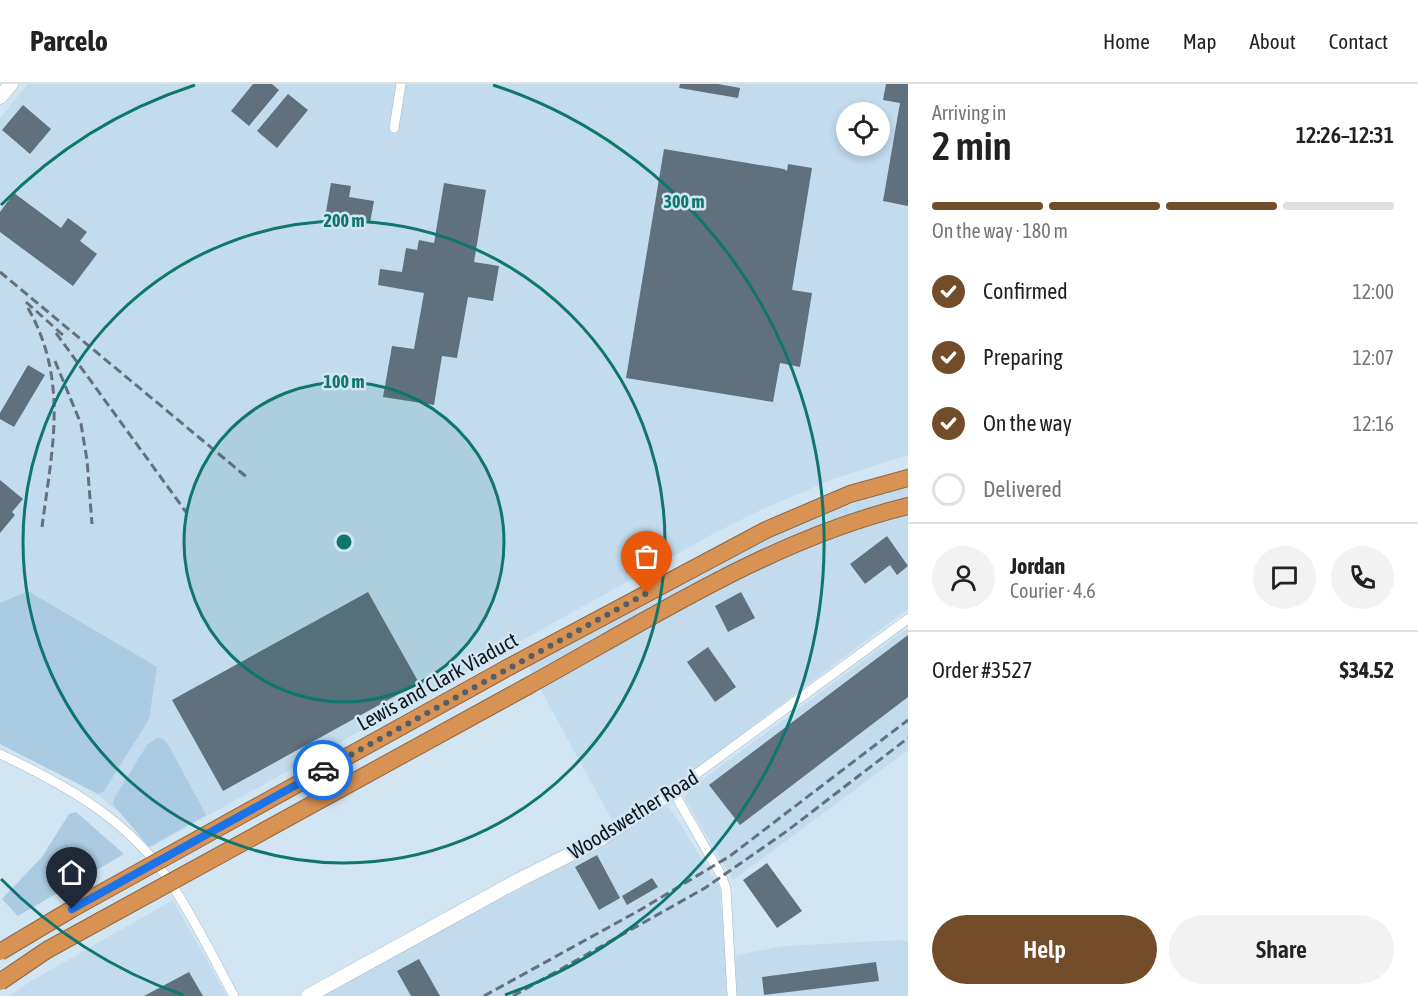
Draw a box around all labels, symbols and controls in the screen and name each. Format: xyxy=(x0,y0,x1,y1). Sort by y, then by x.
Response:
text: Parcelo xyxy=(30,25,108,57)
text: Home xyxy=(1103,29,1150,53)
text: Map xyxy=(1183,29,1217,53)
text: About xyxy=(1250,29,1296,53)
text: Contact xyxy=(1329,29,1388,53)
text: Arriving in xyxy=(932,101,1006,124)
map controls xyxy=(836,102,890,156)
button: locate xyxy=(836,102,890,156)
text: 12:26–12:31 xyxy=(1296,122,1394,148)
text: 2 min xyxy=(932,124,1012,168)
text: 300 m xyxy=(664,191,704,212)
text: 200 m xyxy=(324,210,364,231)
text: On the way · 180 m xyxy=(932,219,1068,242)
icon: check xyxy=(932,275,965,308)
text: Confirmed xyxy=(983,278,1068,304)
text: 12:00 xyxy=(1352,280,1394,303)
icon: check xyxy=(932,341,965,374)
text: Preparing xyxy=(983,344,1063,370)
text: 12:07 xyxy=(1352,346,1394,369)
text: 100 m xyxy=(324,371,364,392)
icon: check xyxy=(932,407,965,440)
text: On the way xyxy=(983,410,1072,436)
text: 12:16 xyxy=(1353,412,1394,435)
text: Delivered xyxy=(983,476,1062,502)
pin xyxy=(621,531,672,593)
centre of rings xyxy=(334,532,354,552)
icon: bag xyxy=(630,540,663,573)
button: person xyxy=(932,546,995,609)
button: chat xyxy=(1253,546,1316,609)
button: phone xyxy=(1331,546,1394,609)
text: Jordan xyxy=(1010,553,1065,579)
text: Courier · 4.6 xyxy=(1010,579,1096,602)
street label: Lewis and Clark Viaduct xyxy=(353,627,521,735)
text: Order #3527 xyxy=(932,657,1032,683)
text: $34.52 xyxy=(1339,657,1394,683)
courier xyxy=(293,740,353,800)
icon: car xyxy=(307,754,340,787)
street label: Woodswether Road xyxy=(564,764,702,864)
pin xyxy=(46,847,97,909)
icon: home xyxy=(55,856,88,889)
button: Help xyxy=(932,915,1157,984)
button: Share xyxy=(1169,915,1394,984)

